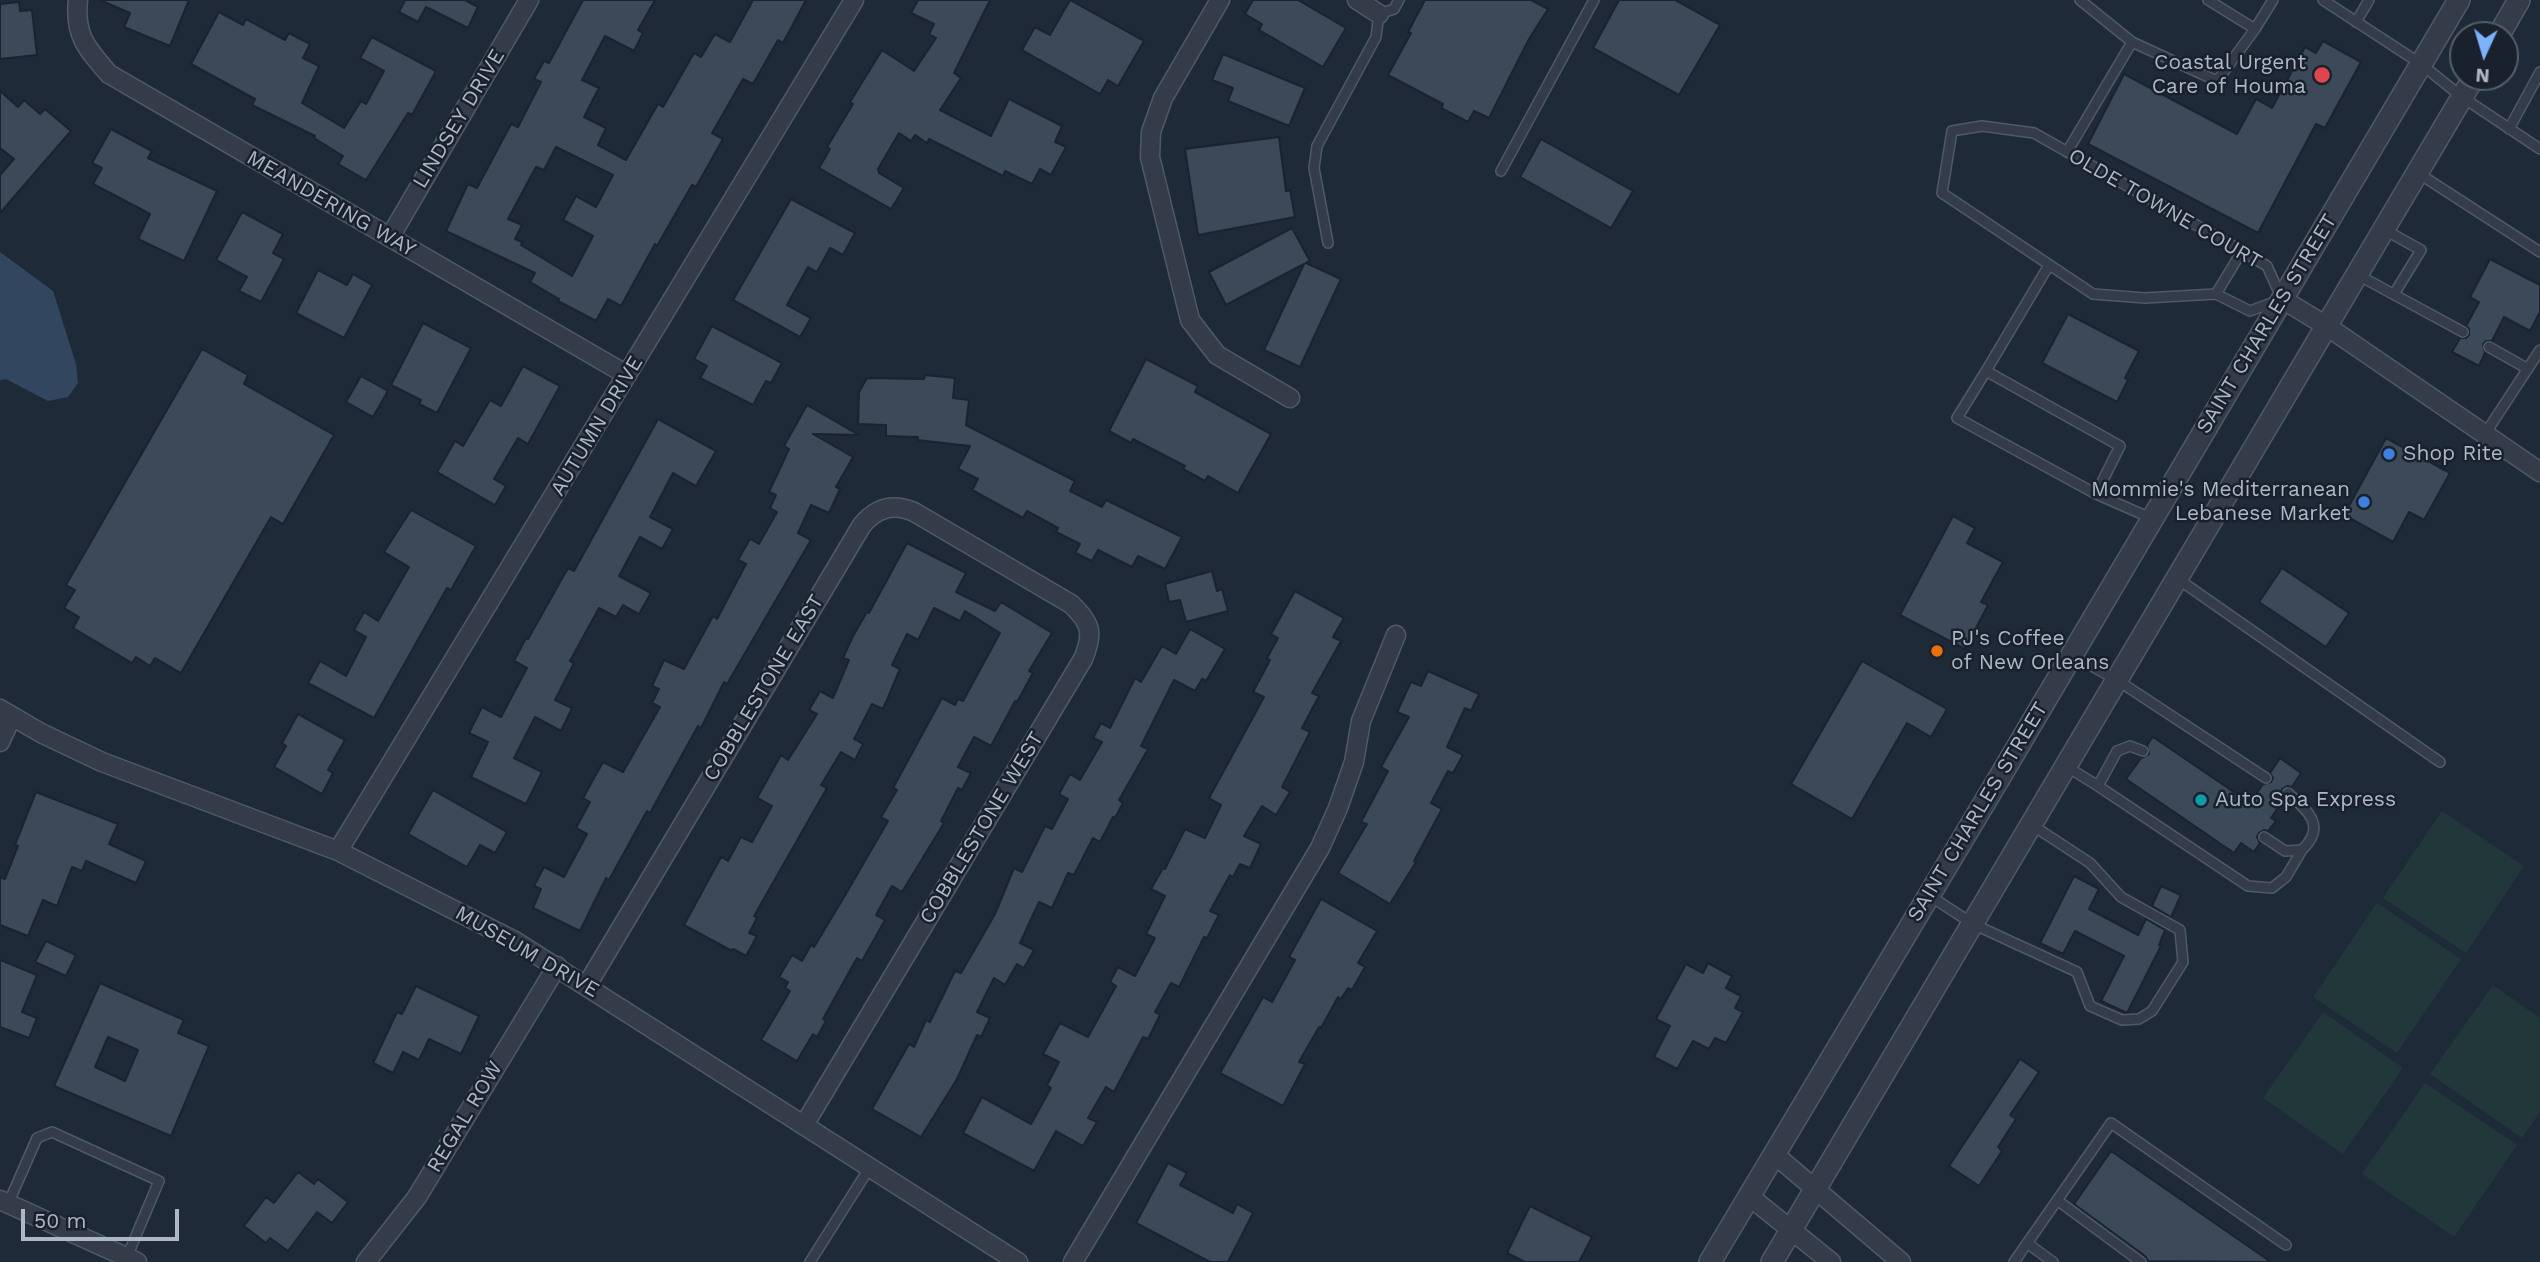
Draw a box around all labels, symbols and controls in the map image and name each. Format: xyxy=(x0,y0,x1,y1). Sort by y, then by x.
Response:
north arrow xyxy=(2449,21,2519,91)
street label: LINDSEY DRIVE xyxy=(408,45,510,193)
place label: Coastal Urgent Care of Houma xyxy=(2152,50,2306,100)
text: N xyxy=(2475,63,2490,87)
marker: Coastal Urgent Care of Houma xyxy=(2312,65,2332,85)
street label: OLDE TOWNE COURT xyxy=(2064,143,2266,275)
street label: MEANDERING WAY xyxy=(242,145,420,263)
street label: SAINT CHARLES STREET xyxy=(2191,210,2343,438)
street label: AUTUMN DRIVE xyxy=(545,352,649,500)
place label: Shop Rite xyxy=(2403,441,2503,467)
marker: Shop Rite xyxy=(2381,446,2397,462)
place label: Mommie's Mediterranean Lebanese Market xyxy=(2091,477,2350,527)
marker: Mommie's Mediterranean Lebanese Market xyxy=(2356,494,2372,510)
street label: COBBLESTONE EAST xyxy=(698,590,830,786)
place label: PJ's Coffee of New Orleans xyxy=(1951,626,2109,676)
marker: PJ's Coffee of New Orleans xyxy=(1929,643,1945,659)
street label: SAINT CHARLES STREET xyxy=(1902,698,2054,926)
street label: COBBLESTONE WEST xyxy=(915,728,1049,928)
place label: Auto Spa Express xyxy=(2215,787,2396,813)
marker: Auto Spa Express xyxy=(2193,792,2209,808)
street label: MUSEUM DRIVE xyxy=(451,901,603,1003)
street label: REGAL ROW xyxy=(422,1057,508,1177)
scale bar xyxy=(24,1196,182,1240)
text: 50 m xyxy=(34,1208,86,1233)

